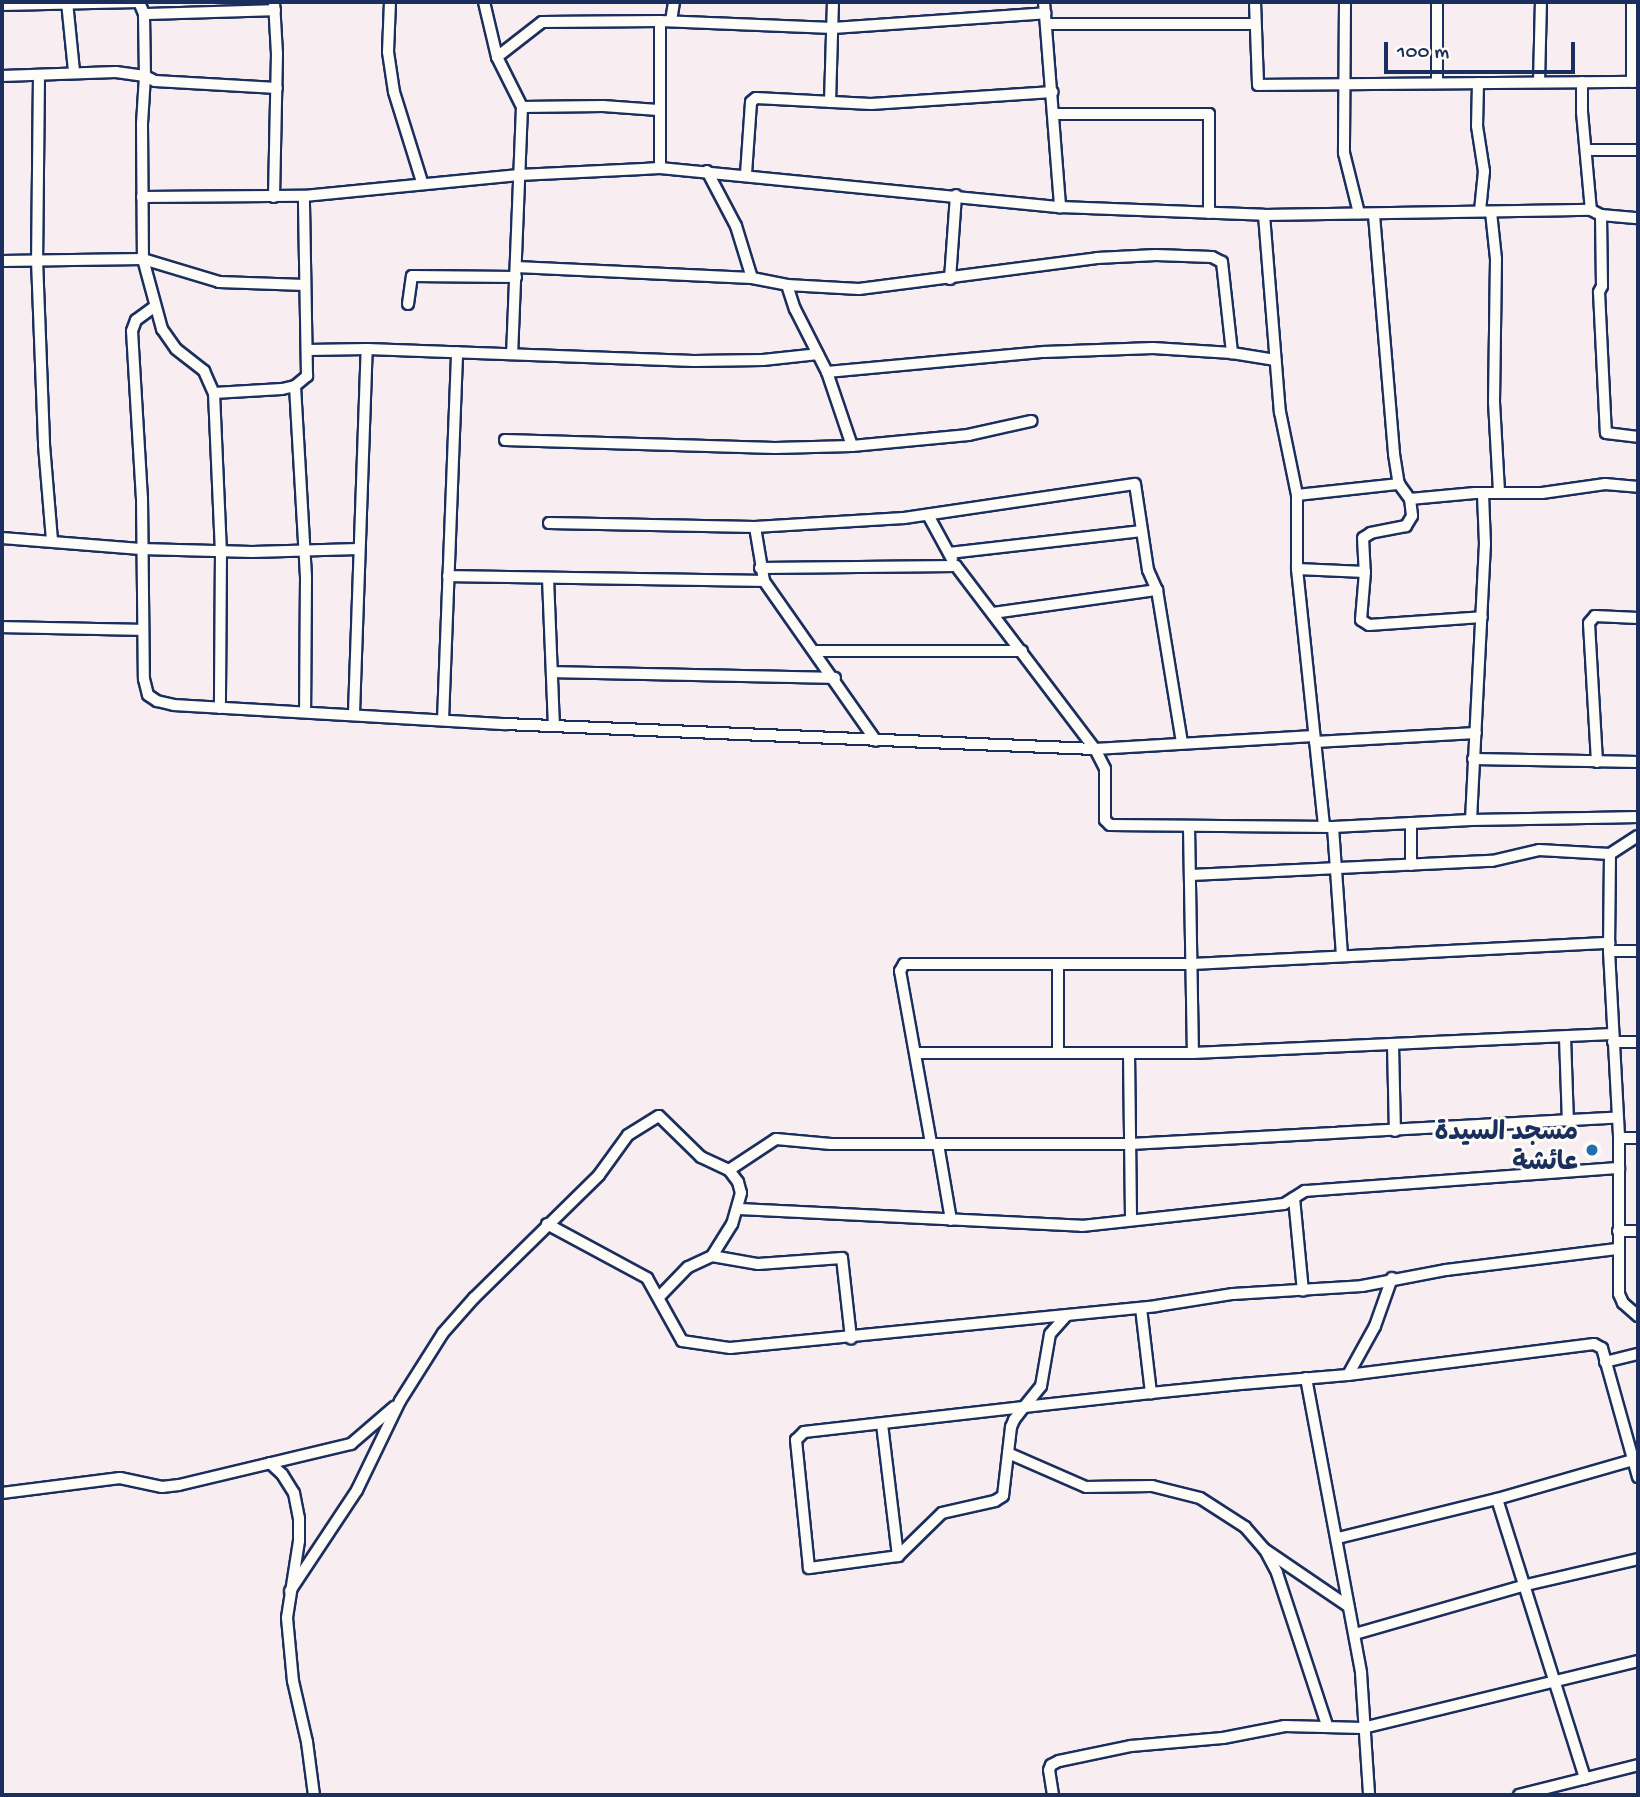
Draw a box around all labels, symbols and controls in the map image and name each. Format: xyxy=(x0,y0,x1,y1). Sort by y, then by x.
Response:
scale bar xyxy=(1388,28,1579,72)
text: 100 m xyxy=(1397,41,1449,66)
place label: مسجد السيدة عائشة xyxy=(1434,1119,1578,1180)
marker: مسجد السيدة عائشة xyxy=(1584,1142,1600,1158)

